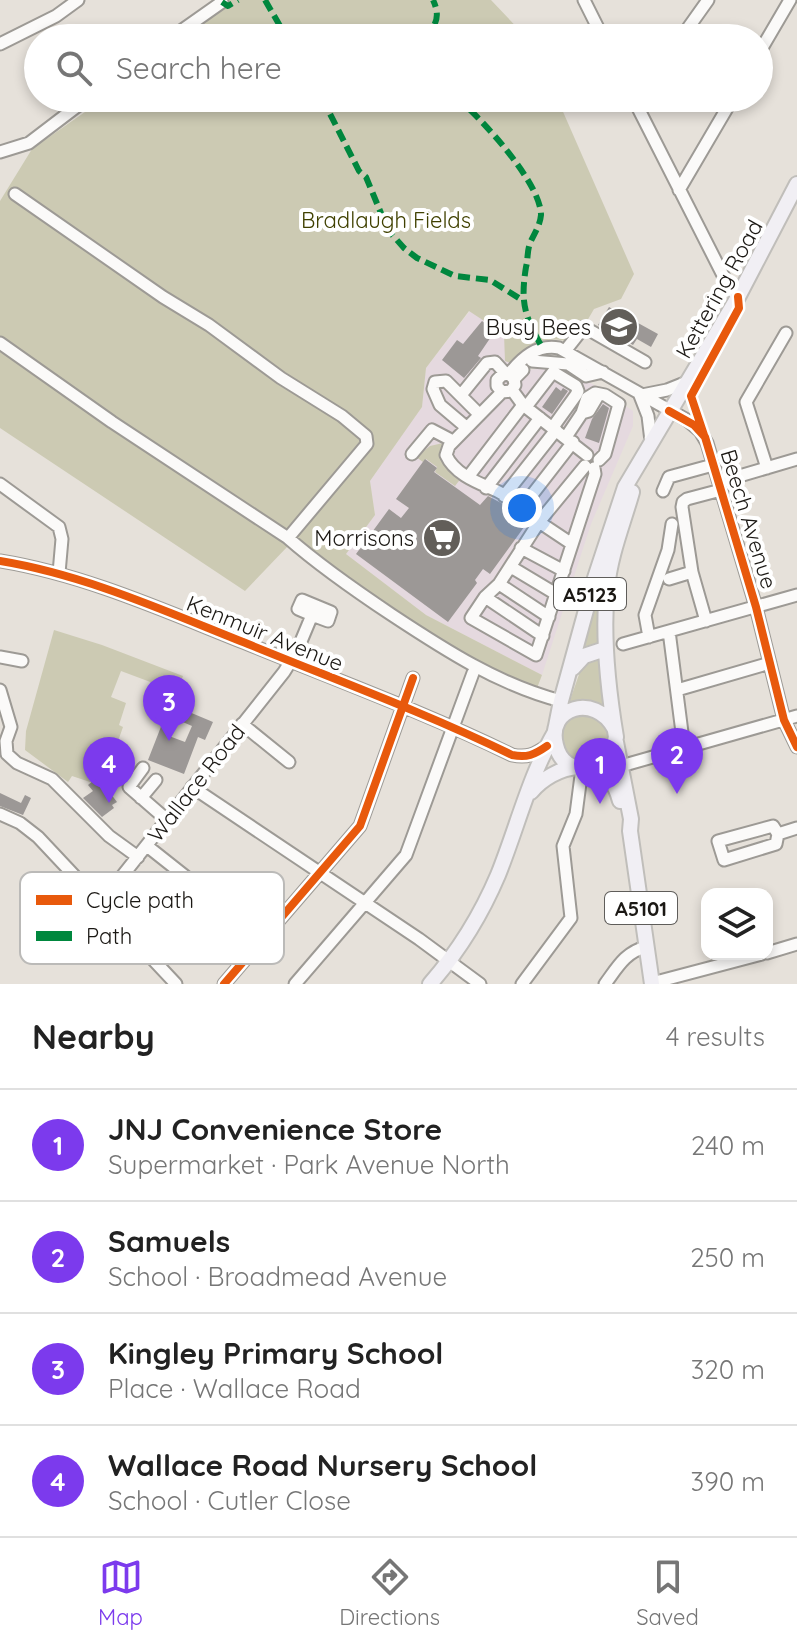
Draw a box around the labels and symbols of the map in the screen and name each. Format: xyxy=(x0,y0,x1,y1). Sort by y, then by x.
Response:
park label: Bradlaugh Fields xyxy=(301,206,471,234)
street label: Kettering Road xyxy=(669,215,769,363)
school or university icon: Busy Bees xyxy=(598,306,640,348)
place label: Busy Bees xyxy=(486,313,591,341)
street label: Beech Avenue xyxy=(715,446,783,592)
your location xyxy=(502,488,542,528)
supermarket icon: Morrisons xyxy=(421,517,463,559)
place label: Morrisons xyxy=(314,524,414,552)
road number: A5123 xyxy=(554,578,626,610)
street label: Kenmuir Avenue xyxy=(183,589,347,677)
pin: 3 xyxy=(143,675,195,741)
street label: Wallace Road xyxy=(141,718,251,848)
pin: 2 xyxy=(651,728,703,794)
pin: 4 xyxy=(83,737,135,803)
pin: 1 xyxy=(574,738,626,804)
legend xyxy=(20,872,284,964)
text: Cycle path xyxy=(86,886,194,914)
road number: A5101 xyxy=(605,892,677,924)
text: Path xyxy=(86,922,132,950)

